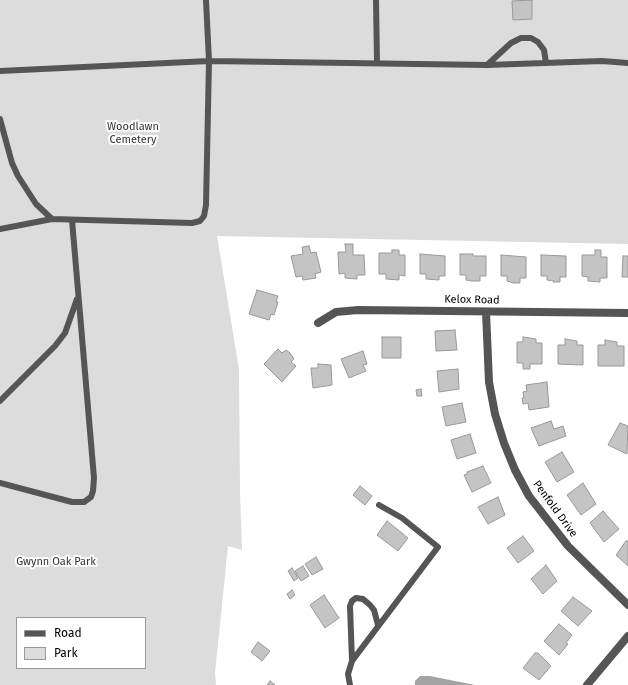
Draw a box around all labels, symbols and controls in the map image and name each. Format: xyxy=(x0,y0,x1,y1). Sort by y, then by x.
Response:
park label: Woodlawn Cemetery xyxy=(107,120,159,146)
street label: Kelox Road xyxy=(444,293,500,307)
street label: Penfold Drive xyxy=(530,478,580,540)
park label: Gwynn Oak Park xyxy=(16,555,96,569)
legend xyxy=(16,617,146,669)
text: Road xyxy=(54,626,82,640)
text: Park xyxy=(54,646,78,660)

